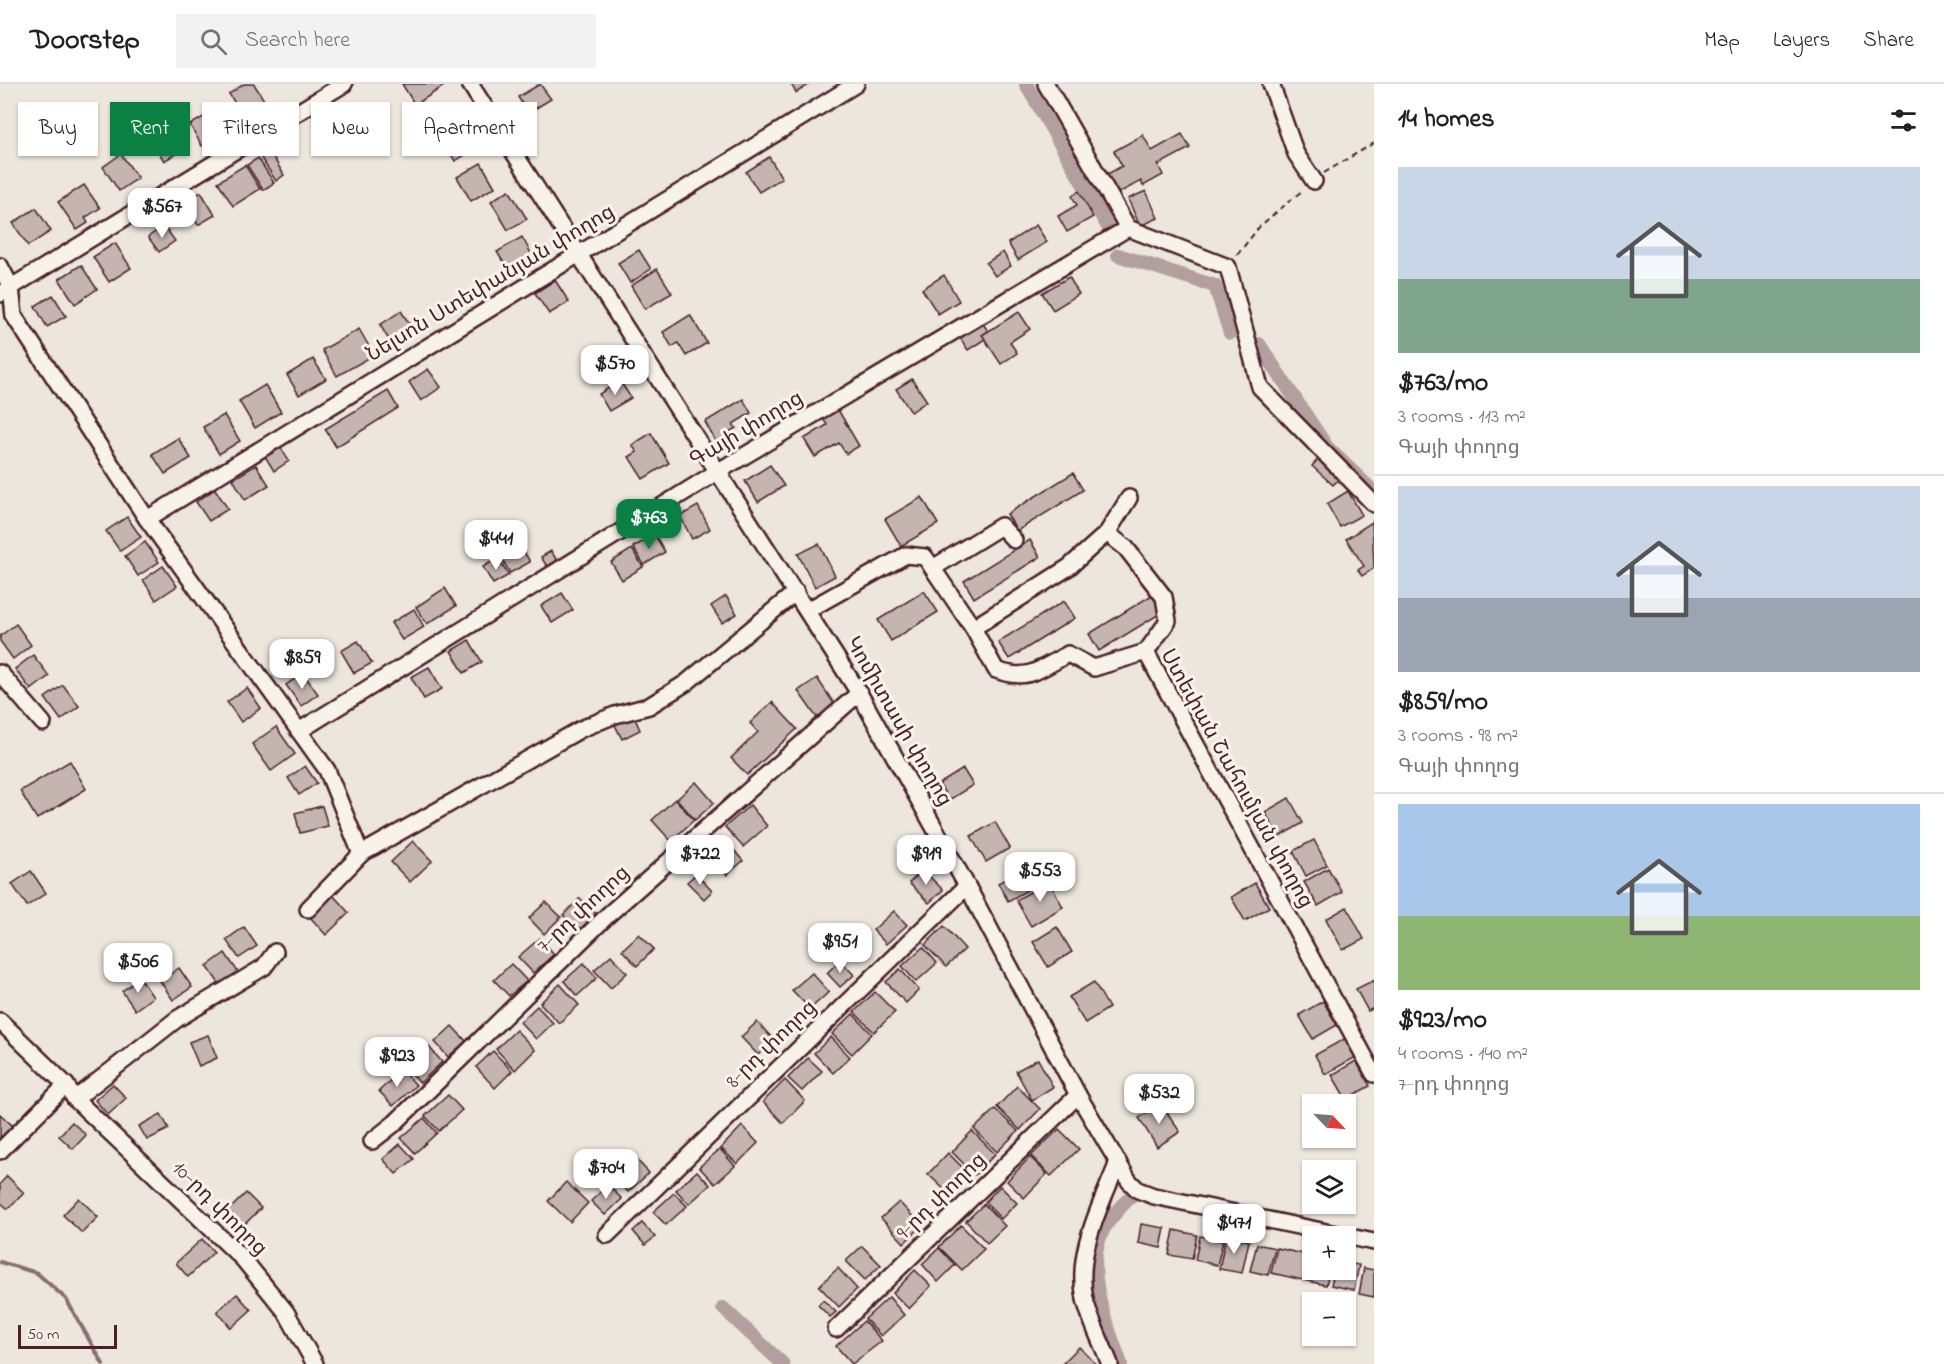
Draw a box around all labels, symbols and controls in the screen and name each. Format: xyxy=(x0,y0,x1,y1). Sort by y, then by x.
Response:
search box xyxy=(176,14,596,68)
text: Doorstep xyxy=(30,21,140,62)
icon: search xyxy=(197,25,230,58)
text: Search here xyxy=(245,25,350,57)
text: Map xyxy=(1704,26,1740,56)
text: Layers xyxy=(1773,26,1830,56)
text: Share xyxy=(1863,26,1914,56)
text: 14 homes xyxy=(1398,101,1494,139)
chip: Buy xyxy=(18,102,98,156)
chip: Rent xyxy=(110,102,190,156)
chip: Filters xyxy=(202,102,299,156)
chip: New xyxy=(311,102,390,156)
chip: Apartment xyxy=(402,102,537,156)
icon: filters xyxy=(1887,104,1920,137)
pin: $567 xyxy=(126,188,198,239)
text: $567 xyxy=(142,193,182,222)
street label: Նելսոն Ստեփանյան փողոց xyxy=(361,198,621,370)
icon: home xyxy=(1605,206,1713,314)
pin: $570 xyxy=(579,345,651,396)
text: $570 xyxy=(595,350,635,379)
text: $763/mo xyxy=(1398,365,1488,403)
street label: Գայի փողոց xyxy=(684,384,810,476)
text: 3 rooms · 113 m² xyxy=(1398,403,1526,432)
text: Գայի փողոց xyxy=(1398,434,1520,463)
pin: $763 xyxy=(613,499,685,550)
text: $763 xyxy=(630,504,668,533)
pin: $441 xyxy=(460,520,532,571)
text: $441 xyxy=(479,525,513,554)
icon: home xyxy=(1605,525,1713,633)
street label: Կոմիտասի փողոց xyxy=(837,632,959,812)
pin: $859 xyxy=(266,639,338,690)
text: $859 xyxy=(283,644,321,673)
street label: Ստեփան Շահումյան փողոց xyxy=(1152,644,1320,914)
text: $859/mo xyxy=(1398,684,1488,722)
text: 3 rooms · 98 m² xyxy=(1398,722,1518,751)
text: Գայի փողոց xyxy=(1398,753,1520,782)
pin: $722 xyxy=(664,835,736,886)
pin: $919 xyxy=(890,835,962,886)
text: $722 xyxy=(680,840,720,869)
text: $919 xyxy=(911,840,941,869)
icon: home xyxy=(1605,843,1713,951)
pin: $553 xyxy=(1004,852,1076,903)
text: $553 xyxy=(1018,857,1062,886)
street label: 7-րդ փողոց xyxy=(531,859,637,961)
pin: $951 xyxy=(804,923,876,974)
text: $951 xyxy=(822,928,858,957)
pin: $506 xyxy=(102,943,174,994)
text: $506 xyxy=(118,948,158,977)
street label: 8-րդ փողոց xyxy=(720,994,824,1096)
text: $923/mo xyxy=(1398,1002,1487,1040)
pin: $923 xyxy=(361,1037,433,1088)
text: 4 rooms · 140 m² xyxy=(1398,1040,1528,1069)
text: $923 xyxy=(379,1042,415,1071)
text: 7-րդ փողոց xyxy=(1398,1071,1509,1100)
pin: $532 xyxy=(1123,1074,1195,1125)
text: $532 xyxy=(1138,1079,1180,1108)
north arrow xyxy=(1302,1094,1356,1148)
map controls xyxy=(1302,1094,1356,1346)
street label: 9-րդ փողոց xyxy=(890,1146,994,1248)
pin: $704 xyxy=(570,1149,642,1200)
text: $704 xyxy=(587,1154,625,1183)
street label: 10-րդ փողոց xyxy=(165,1155,273,1263)
button: layers xyxy=(1302,1160,1356,1214)
pin: $471 xyxy=(1198,1204,1270,1255)
text: $471 xyxy=(1217,1209,1251,1238)
button: + xyxy=(1302,1226,1356,1280)
button: − xyxy=(1302,1292,1356,1346)
scale bar xyxy=(18,1322,117,1350)
text: 50 m xyxy=(27,1323,59,1347)

